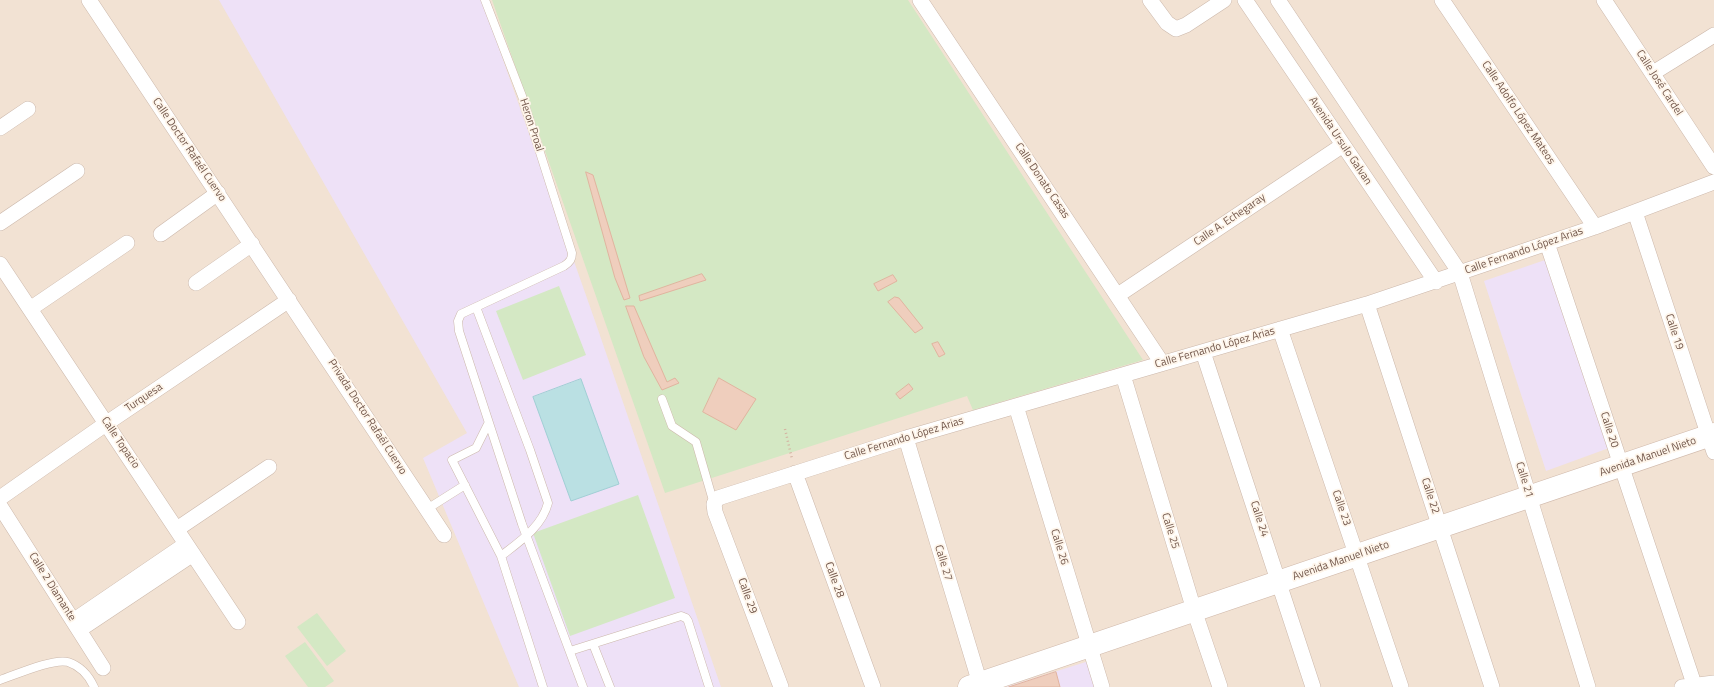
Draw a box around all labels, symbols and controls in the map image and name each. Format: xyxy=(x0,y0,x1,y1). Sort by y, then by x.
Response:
street label: Calle José Cardel xyxy=(1633,48,1685,118)
street label: Calle Adolfo López Mateos xyxy=(1478,59,1558,167)
street label: Avenida Ursulo Galvan xyxy=(1306,95,1374,187)
street label: Calle Doctor Rafaél Cuervo xyxy=(149,96,229,204)
street label: Heron Proal xyxy=(516,97,546,153)
street label: Calle Donato Casas xyxy=(1012,141,1072,221)
street label: Calle A. Echegaray xyxy=(1192,191,1268,249)
street label: Calle Fernando López Arias xyxy=(1463,225,1585,277)
street label: Calle 19 xyxy=(1662,312,1686,352)
street label: Calle Fernando López Arias xyxy=(1154,325,1276,371)
street label: Privada Doctor Rafaél Cuervo xyxy=(325,357,409,477)
street label: Turquesa xyxy=(123,381,165,415)
street label: Calle 20 xyxy=(1597,410,1621,450)
street label: Calle Topacio xyxy=(98,415,142,471)
street label: Calle Fernando López Arias xyxy=(843,415,965,463)
street label: Avenida Manuel Nieto xyxy=(1598,434,1698,480)
street label: Calle 21 xyxy=(1512,460,1536,500)
street label: Calle 22 xyxy=(1418,476,1442,516)
street label: Calle 23 xyxy=(1329,488,1353,528)
street label: Calle 24 xyxy=(1247,499,1271,539)
street label: Calle 25 xyxy=(1158,511,1182,551)
street label: Calle 26 xyxy=(1047,527,1071,567)
street label: Avenida Manuel Nieto xyxy=(1291,538,1391,584)
street label: Calle 27 xyxy=(931,543,955,583)
street label: Calle 2 Diamante xyxy=(26,550,78,624)
street label: Calle 28 xyxy=(821,560,847,600)
street label: Calle 29 xyxy=(734,576,760,616)

